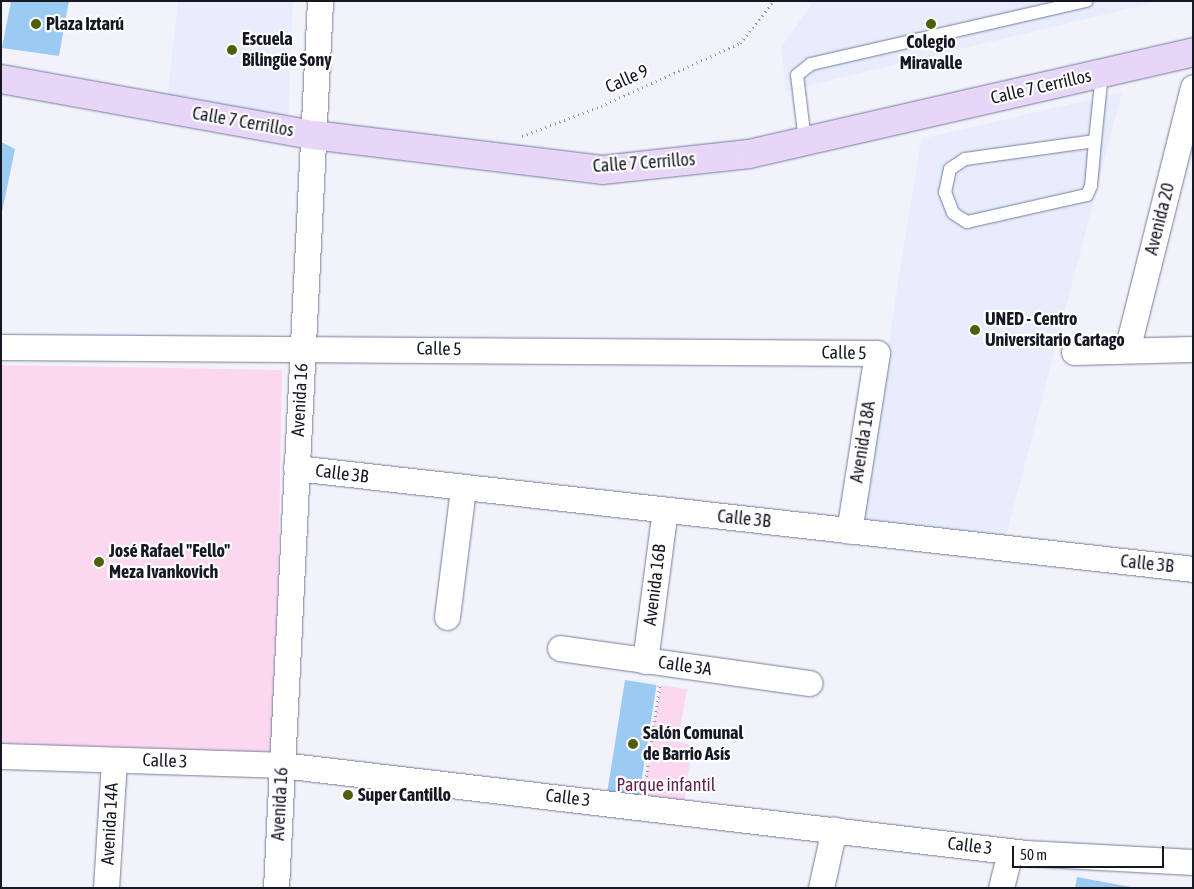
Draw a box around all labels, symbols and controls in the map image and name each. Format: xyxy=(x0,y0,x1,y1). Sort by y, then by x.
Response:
place label: Plaza Iztarú xyxy=(46,13,124,35)
marker: Plaza Iztarú xyxy=(30,18,42,30)
marker: Colegio Miravalle xyxy=(925,18,937,30)
place label: Escuela Bilingüe Sony xyxy=(242,29,332,72)
place label: Colegio Miravalle xyxy=(900,32,962,74)
marker: Escuela Bilingüe Sony xyxy=(226,44,238,56)
street label: Calle 9 xyxy=(602,60,652,98)
street label: Calle 7 Cerrillos xyxy=(989,65,1093,109)
street label: Calle 7 Cerrillos xyxy=(191,102,295,142)
street label: Calle 7 Cerrillos xyxy=(592,149,696,177)
street label: Avenida 20 xyxy=(1141,181,1179,257)
place label: UNED - Centro Universitario Cartago xyxy=(985,309,1125,352)
marker: UNED - Centro Universitario Cartago xyxy=(969,324,981,336)
street label: Calle 5 xyxy=(416,338,462,360)
street label: Calle 5 xyxy=(821,342,867,364)
street label: Avenida 16 xyxy=(287,363,313,437)
street label: Avenida 18A xyxy=(846,400,880,484)
street label: Calle 3B xyxy=(314,460,370,488)
street label: Calle 3B xyxy=(716,505,772,533)
place label: José Rafael "Fello" Meza Ivankovich xyxy=(109,541,230,584)
street label: Avenida 16B xyxy=(639,543,671,627)
street label: Calle 3B xyxy=(1119,550,1175,578)
marker: José Rafael "Fello" Meza Ivankovich xyxy=(93,556,105,568)
street label: Calle 3A xyxy=(657,652,713,680)
place label: Salón Comunal de Barrio Asís xyxy=(643,723,743,766)
marker: Salón Comunal de Barrio Asís xyxy=(627,738,639,750)
street label: Calle 3 xyxy=(142,749,188,773)
street label: Avenida 16 xyxy=(267,767,293,841)
park label: Parque infantil xyxy=(616,774,716,796)
street label: Avenida 14A xyxy=(97,782,123,866)
place label: Super Cantillo xyxy=(358,784,451,806)
street label: Calle 3 xyxy=(544,785,592,811)
marker: Super Cantillo xyxy=(342,789,354,801)
street label: Calle 3 xyxy=(946,833,994,859)
scale bar xyxy=(1014,836,1166,868)
text: 50 m xyxy=(1020,846,1047,863)

